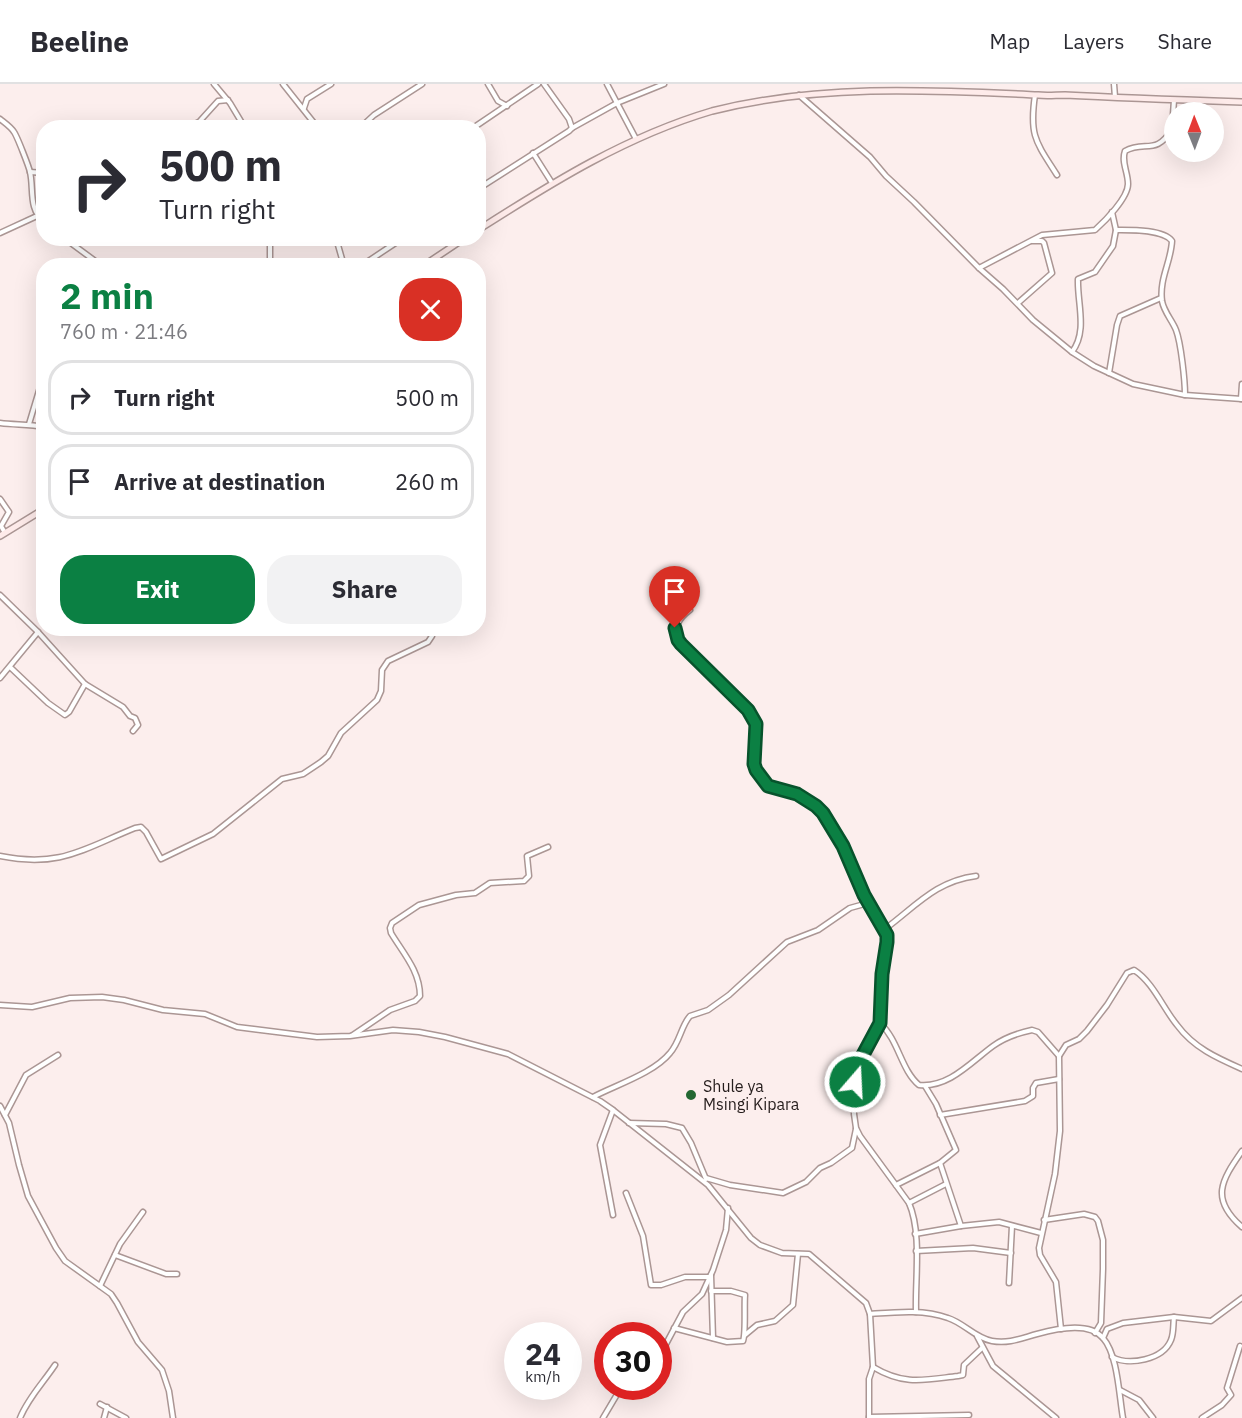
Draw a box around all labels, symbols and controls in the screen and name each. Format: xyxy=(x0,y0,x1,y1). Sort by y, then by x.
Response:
text: Beeline xyxy=(30,23,129,60)
text: Map xyxy=(990,27,1030,55)
text: Layers xyxy=(1063,27,1125,55)
text: Share xyxy=(1158,27,1212,55)
north arrow xyxy=(1164,102,1224,162)
map controls xyxy=(1164,102,1224,162)
text: 500 m xyxy=(159,138,282,193)
icon: right xyxy=(60,144,138,222)
text: Turn right xyxy=(159,191,276,226)
text: 2 min xyxy=(60,272,154,319)
button: close xyxy=(399,278,462,341)
text: 760 m · 21:46 xyxy=(60,318,188,345)
icon: right xyxy=(63,381,96,414)
text: Turn right xyxy=(114,383,215,412)
text: 500 m xyxy=(395,383,459,412)
icon: arrive xyxy=(63,465,96,498)
text: Arrive at destination xyxy=(114,467,325,496)
text: 260 m xyxy=(395,467,459,496)
button: Exit xyxy=(60,555,255,624)
button: Share xyxy=(267,555,462,624)
pin xyxy=(649,566,700,628)
icon: arrive xyxy=(658,575,691,608)
position arrow xyxy=(823,1050,887,1114)
place label: Shule ya Msingi Kipara xyxy=(703,1076,800,1114)
marker: Shule ya Msingi Kipara xyxy=(684,1088,698,1102)
speed limit sign: 30 xyxy=(594,1322,672,1400)
text: 24 xyxy=(525,1334,561,1373)
text: km/h xyxy=(525,1367,561,1386)

